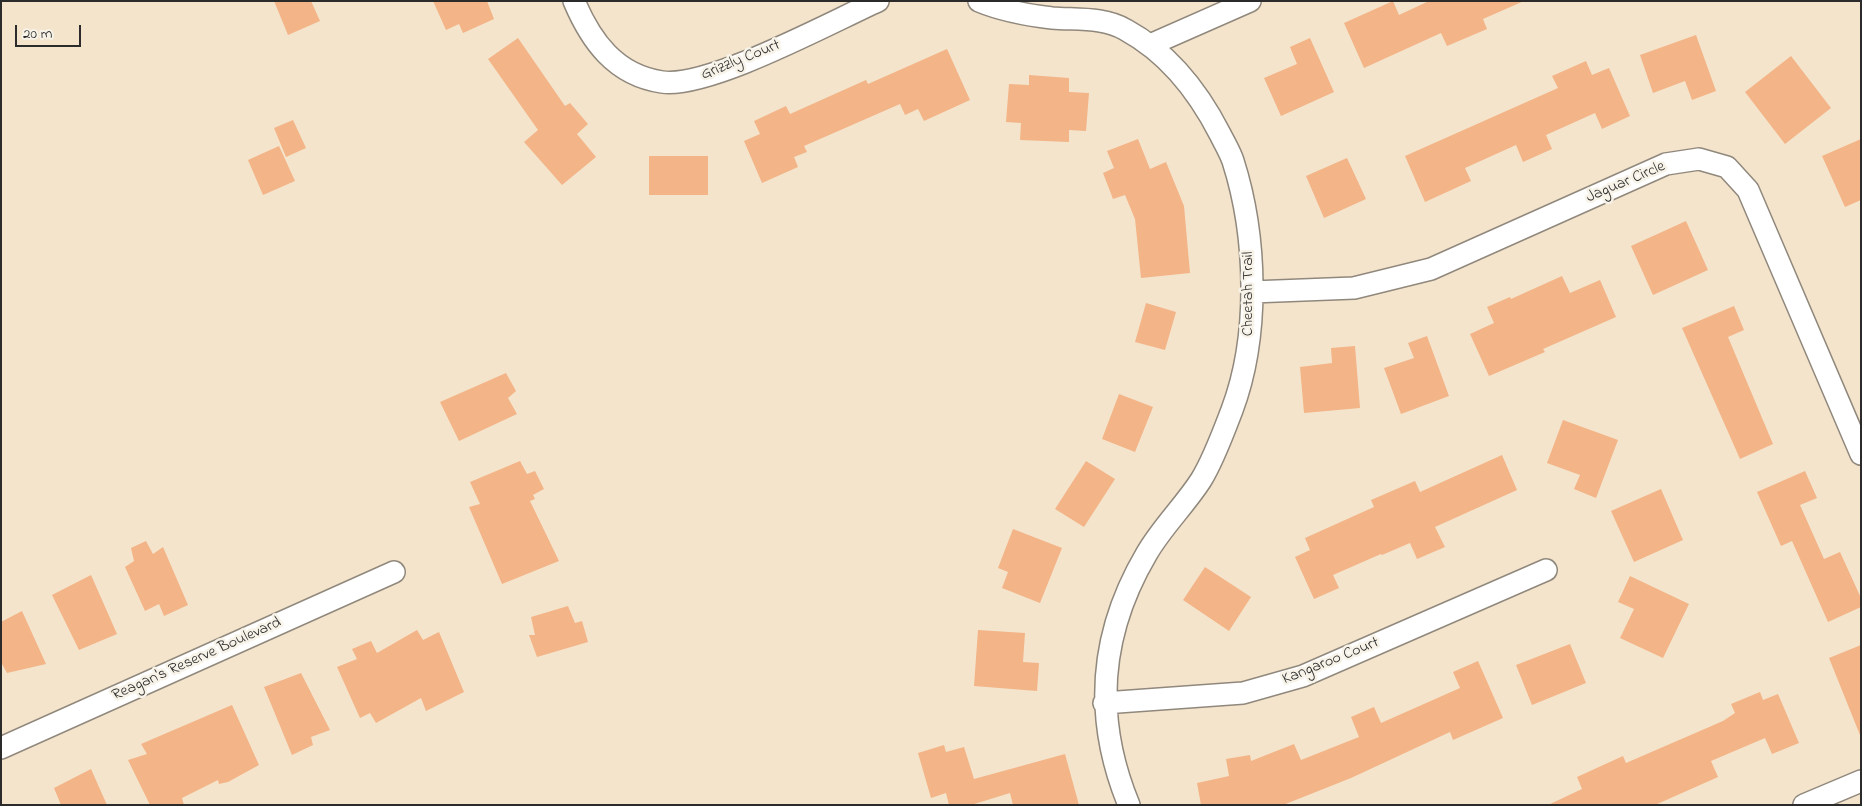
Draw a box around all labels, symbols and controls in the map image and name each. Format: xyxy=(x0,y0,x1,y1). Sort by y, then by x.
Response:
scale bar xyxy=(18,15,84,47)
text: 20 m xyxy=(23,23,52,45)
street label: Grizzly Court xyxy=(699,36,783,86)
street label: Jaguar Circle xyxy=(1584,158,1668,208)
street label: Cheetah Trail xyxy=(1239,252,1259,336)
street label: Reagan's Reserve Boulevard xyxy=(109,614,285,706)
street label: Kangaroo Court xyxy=(1280,634,1382,690)

